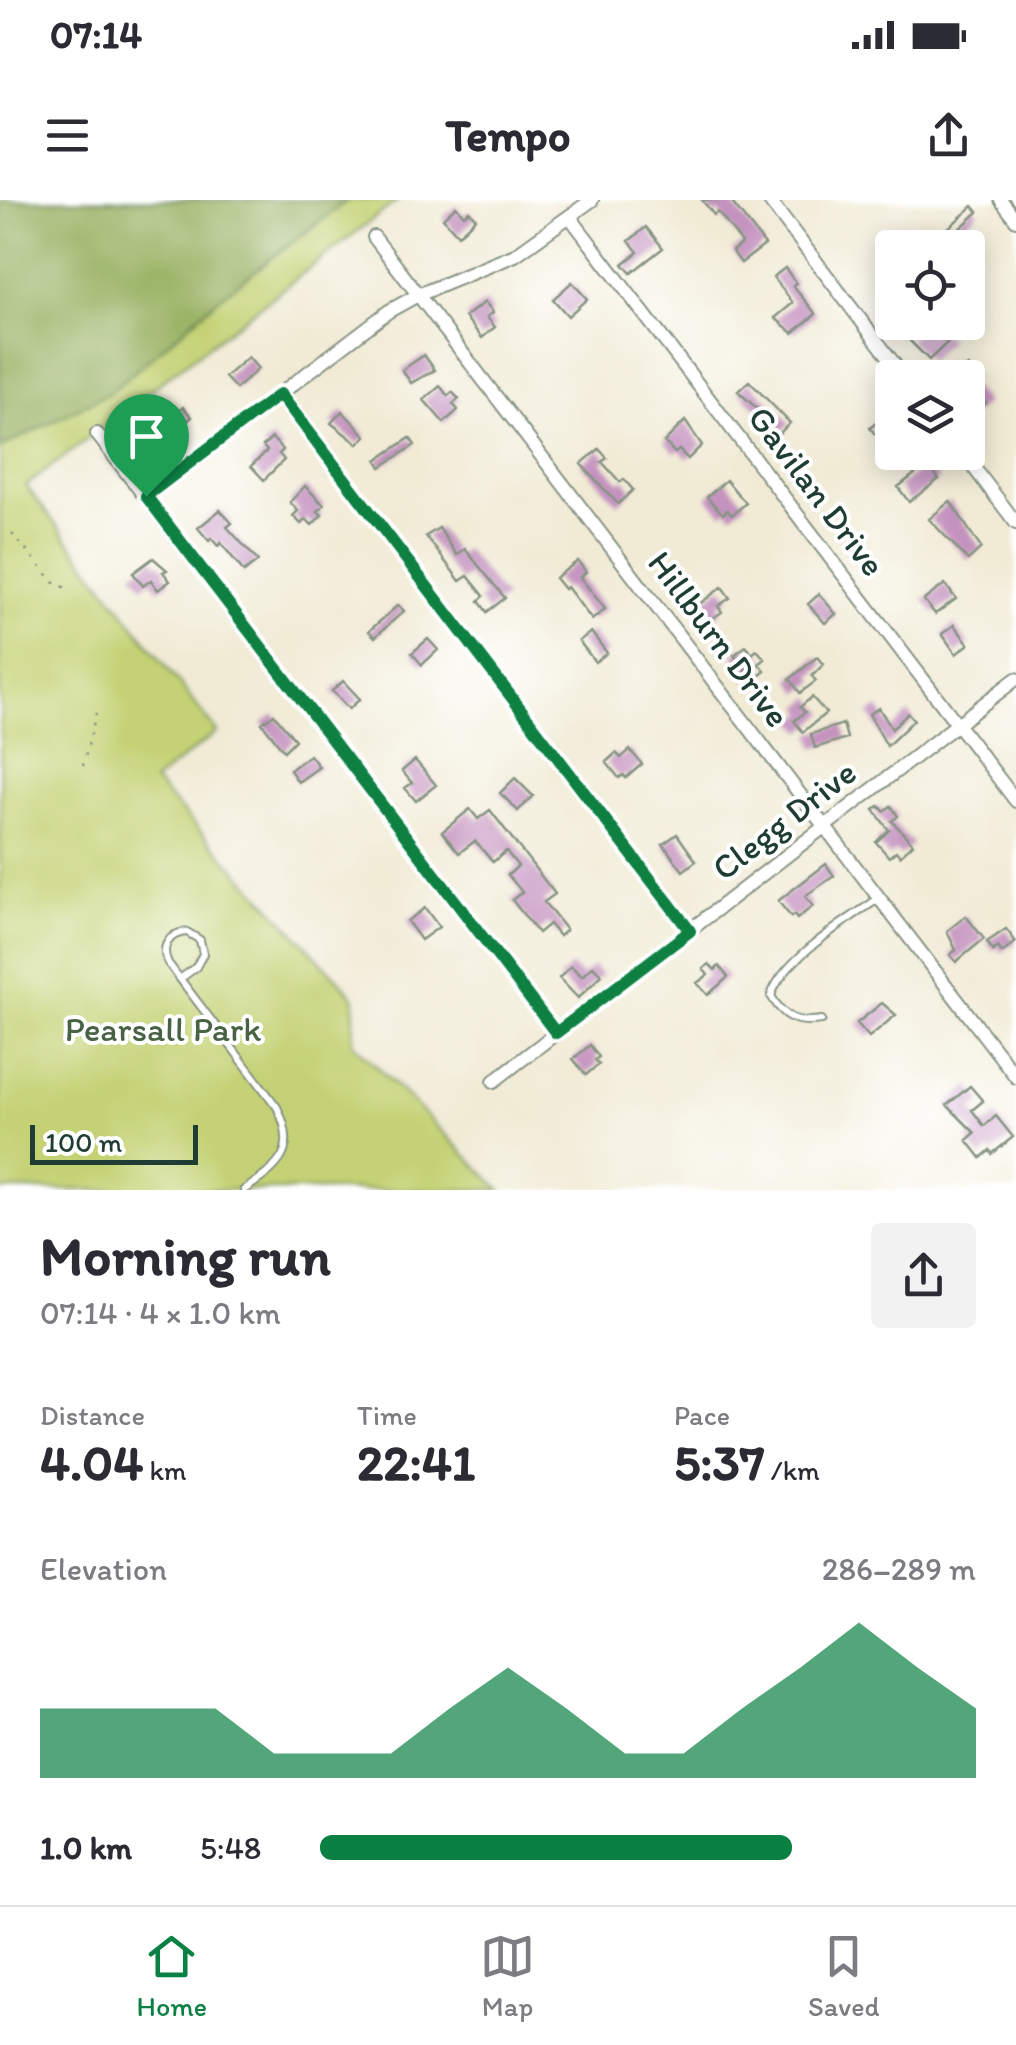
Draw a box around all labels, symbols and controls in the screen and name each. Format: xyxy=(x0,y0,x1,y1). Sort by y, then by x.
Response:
text: 07:14 xyxy=(50,12,142,58)
icon: menu xyxy=(40,108,95,163)
text: Tempo xyxy=(445,108,571,162)
icon: share xyxy=(921,108,976,163)
map controls xyxy=(875,230,985,470)
button: locate xyxy=(875,230,985,340)
button: layers xyxy=(875,360,985,470)
pin xyxy=(104,394,189,497)
street label: Gavilan Drive xyxy=(739,398,895,584)
icon: arrive xyxy=(119,409,174,464)
street label: Hillburn Drive xyxy=(639,543,799,735)
street label: Clegg Drive xyxy=(704,751,864,889)
park label: Pearsall Park xyxy=(65,1008,261,1050)
scale bar xyxy=(30,1120,198,1164)
text: 100 m xyxy=(45,1125,122,1159)
text: Morning run xyxy=(40,1223,331,1289)
button: share xyxy=(871,1223,976,1328)
text: 07:14 · 4 × 1.0 km xyxy=(40,1294,281,1332)
text: Distance xyxy=(40,1398,145,1432)
text: Time xyxy=(357,1398,417,1432)
text: Pace xyxy=(674,1398,730,1432)
text: 4.04 xyxy=(40,1432,143,1493)
text: 22:41 xyxy=(357,1432,475,1493)
text: 5:37 xyxy=(674,1432,765,1493)
text: km xyxy=(143,1453,187,1487)
text: /km xyxy=(765,1453,820,1487)
text: Elevation xyxy=(40,1550,167,1588)
text: 286–289 m xyxy=(822,1550,976,1588)
text: 1.0 km xyxy=(40,1829,132,1867)
text: 5:48 xyxy=(200,1829,261,1867)
tab: Home xyxy=(137,1929,207,2023)
tab: Map xyxy=(480,1929,535,2023)
tab: Saved xyxy=(808,1929,880,2023)

